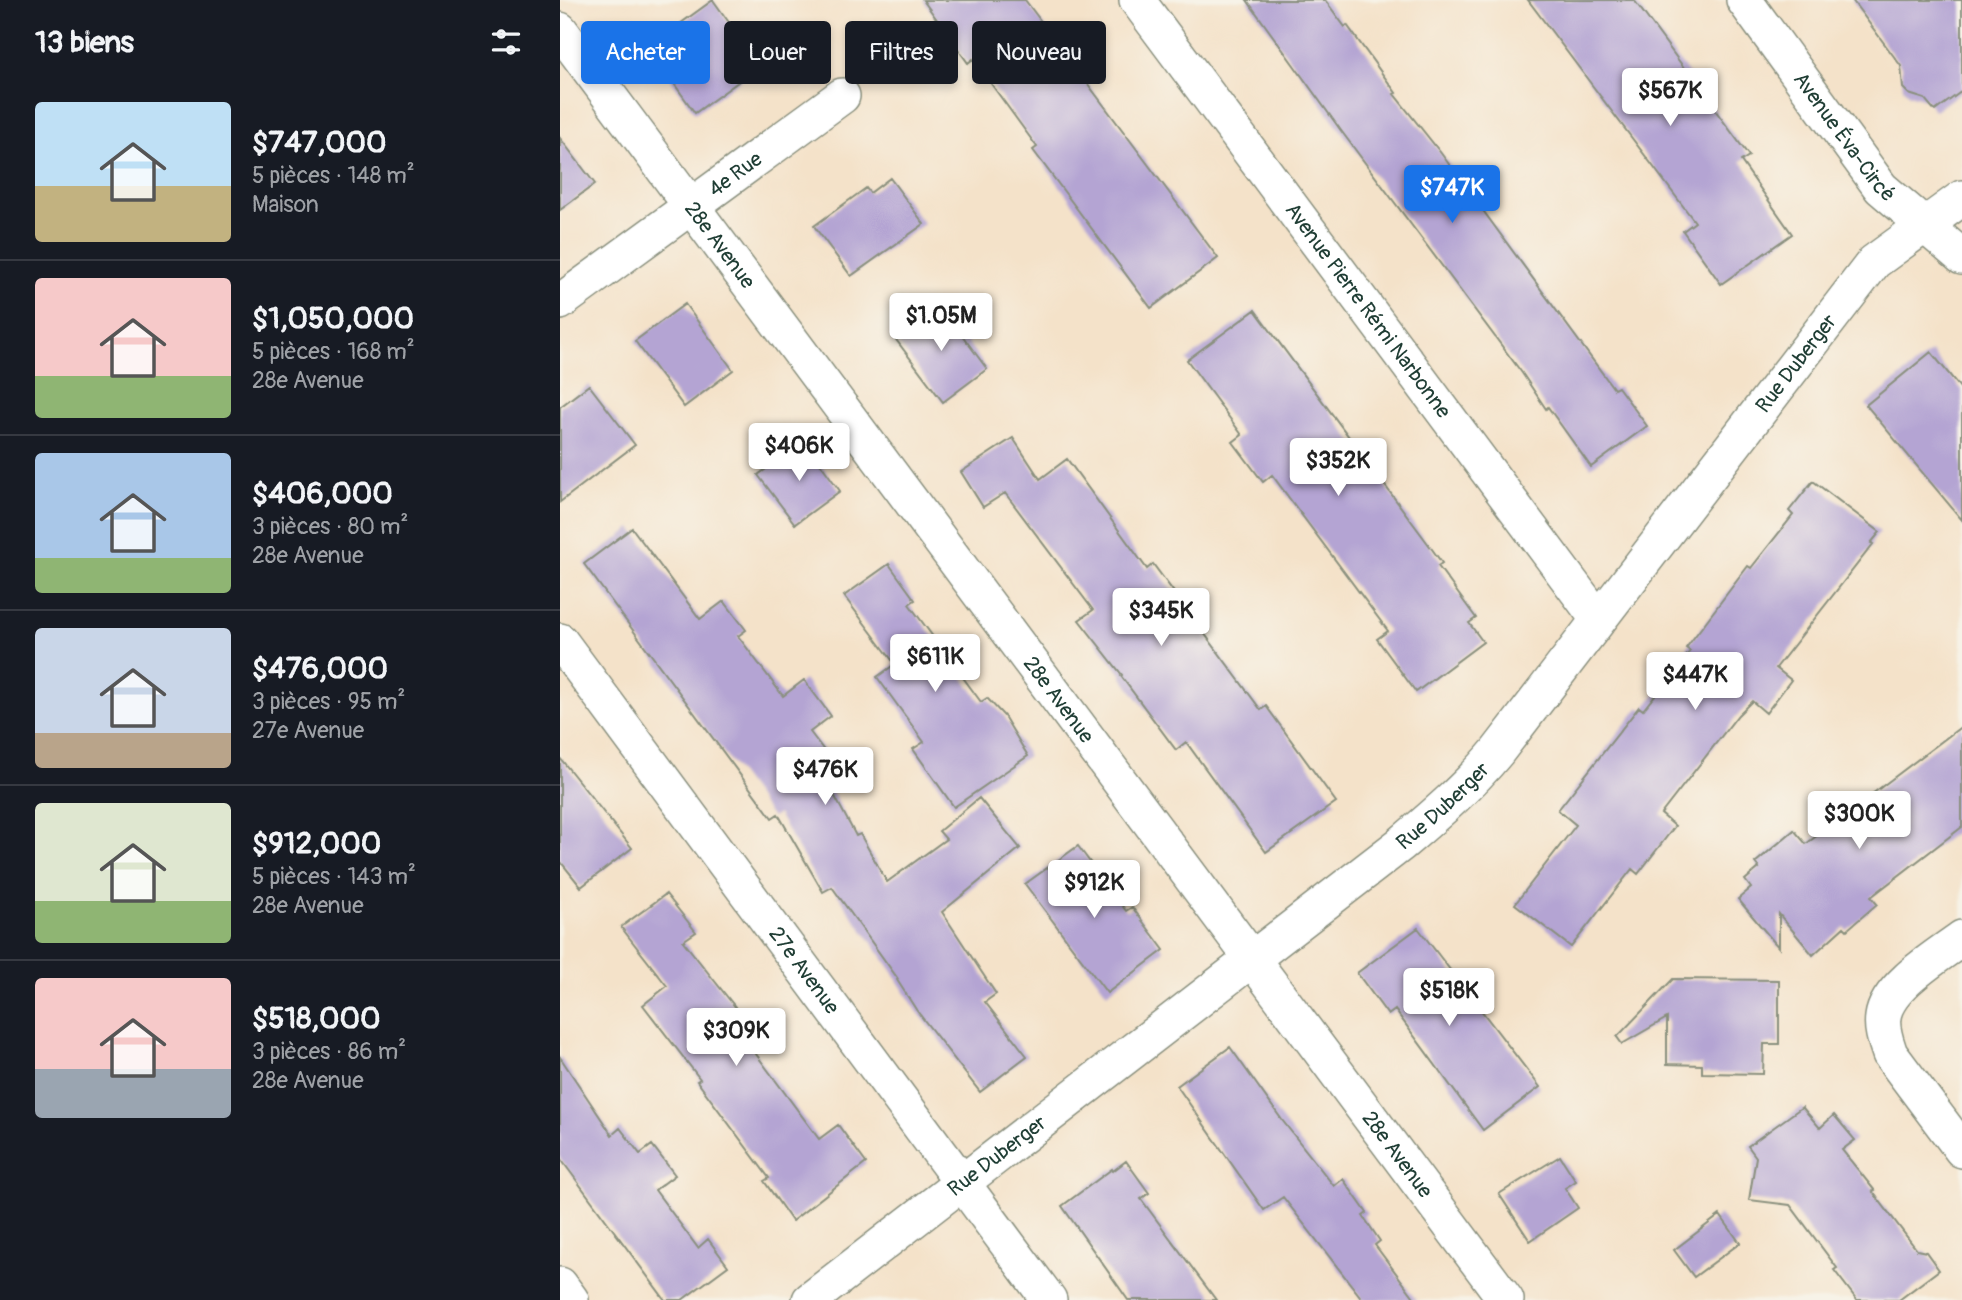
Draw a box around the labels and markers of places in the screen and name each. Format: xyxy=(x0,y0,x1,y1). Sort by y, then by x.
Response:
pin: $567K xyxy=(1621,68,1719,128)
pin: $747K xyxy=(1403,166,1501,225)
pin: $1.05M xyxy=(884,294,998,353)
pin: $406K xyxy=(750,424,848,483)
pin: $352K xyxy=(1289,438,1387,498)
pin: $345K xyxy=(1112,588,1210,648)
pin: $611K xyxy=(886,634,984,694)
pin: $447K xyxy=(1646,652,1744,712)
pin: $476K xyxy=(776,748,874,807)
pin: $300K xyxy=(1810,792,1908,851)
pin: $912K xyxy=(1045,860,1143,920)
pin: $518K xyxy=(1400,968,1498,1028)
pin: $309K xyxy=(687,1009,785,1068)

